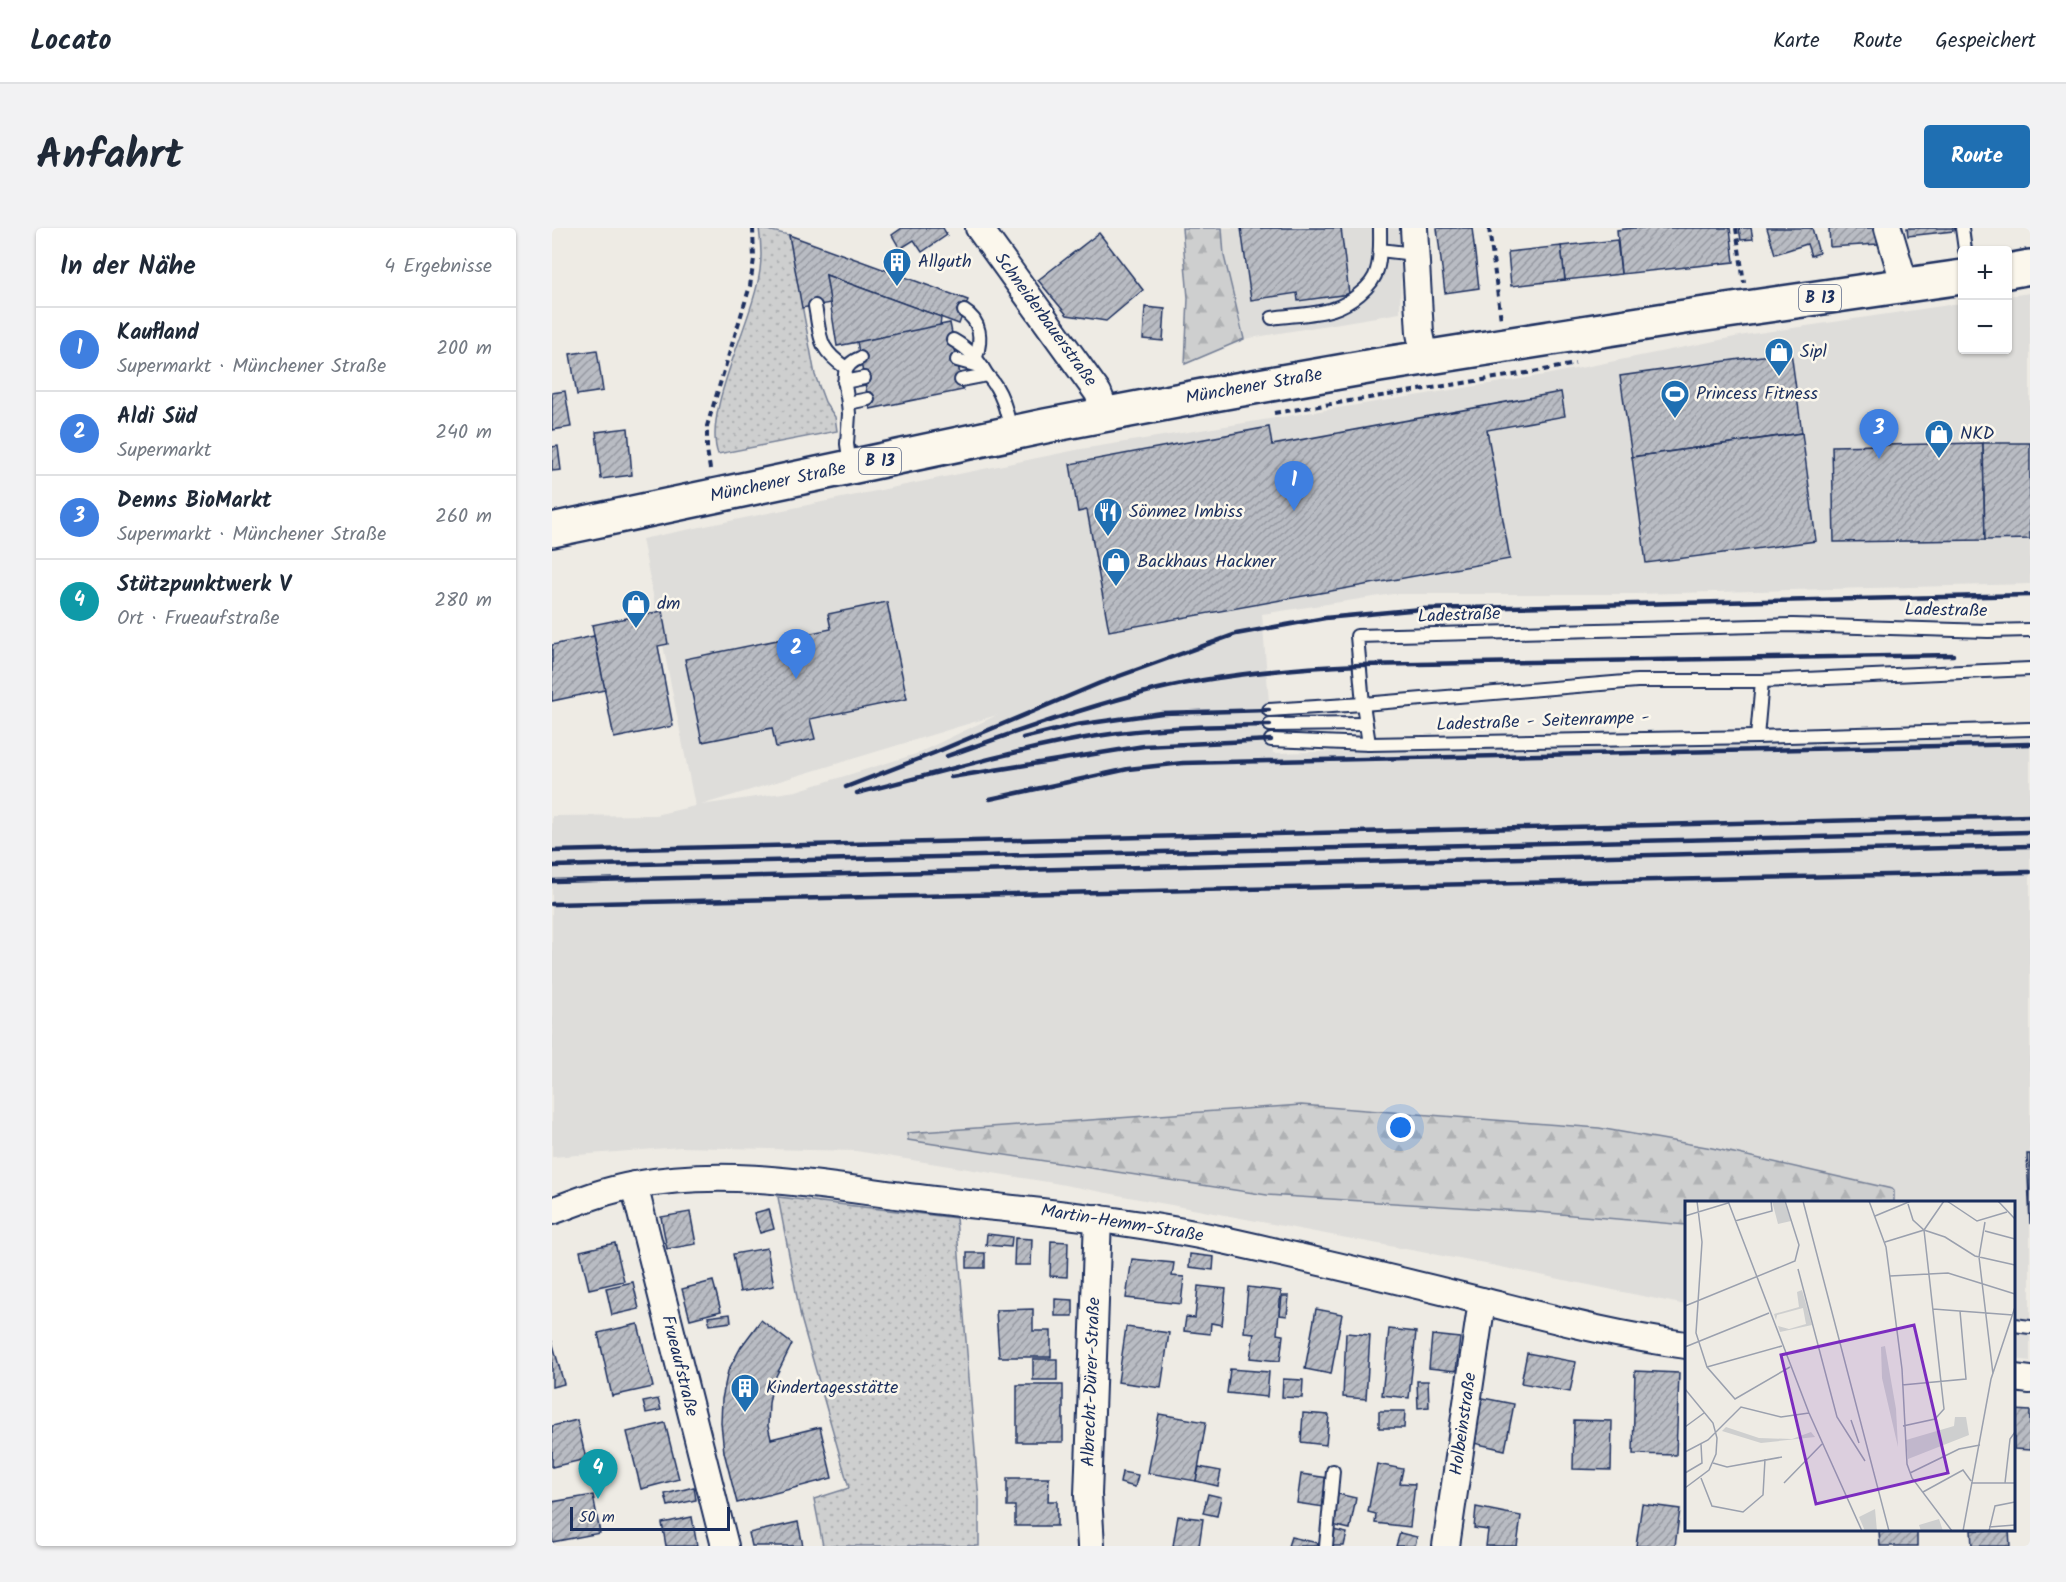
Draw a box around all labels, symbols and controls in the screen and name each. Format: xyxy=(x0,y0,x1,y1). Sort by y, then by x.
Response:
text: Locato xyxy=(30,19,111,64)
text: Karte xyxy=(1773,25,1820,58)
text: Route xyxy=(1853,25,1902,58)
text: Gespeichert xyxy=(1935,25,2036,58)
text: Anfahrt xyxy=(36,123,183,190)
button: Route xyxy=(1924,125,2030,188)
text: In der Nähe xyxy=(60,246,196,288)
building icon: Allguth xyxy=(881,246,913,288)
map controls xyxy=(1958,246,2012,354)
button: + xyxy=(1958,246,2012,300)
street label: Schneiderbauerstraße xyxy=(986,247,1104,393)
place label: Allguth xyxy=(918,248,972,277)
text: 4 Ergebnisse xyxy=(384,251,492,283)
road number: B 13 xyxy=(1799,285,1841,311)
button: − xyxy=(1958,300,2012,354)
text: Kaufland xyxy=(117,316,199,351)
text: 1 xyxy=(76,333,83,365)
text: 200 m xyxy=(436,333,492,365)
shop icon: Sipl xyxy=(1763,336,1795,378)
place label: Sipl xyxy=(1800,338,1827,367)
text: Supermarkt · Münchener Straße xyxy=(117,351,386,383)
street label: Münchener Straße xyxy=(1183,361,1325,413)
sports icon: Princess Fitness xyxy=(1659,378,1691,420)
place label: Princess Fitness xyxy=(1696,380,1818,409)
text: Aldi Süd xyxy=(117,400,197,435)
pin: 3 xyxy=(1860,410,1898,459)
text: 2 xyxy=(74,417,85,449)
text: 240 m xyxy=(435,417,492,449)
shop icon: NKD xyxy=(1923,418,1955,460)
place label: NKD xyxy=(1960,420,1995,449)
text: Supermarkt xyxy=(117,435,211,467)
road number: B 13 xyxy=(859,448,901,474)
street label: Münchener Straße xyxy=(707,454,849,512)
pin: 1 xyxy=(1274,462,1314,511)
text: Denns BioMarkt xyxy=(117,484,272,519)
restaurant icon: Sönmez Imbiss xyxy=(1092,496,1124,538)
place label: Sönmez Imbiss xyxy=(1129,498,1243,527)
text: 3 xyxy=(74,501,85,533)
text: 260 m xyxy=(435,501,492,533)
text: Supermarkt · Münchener Straße xyxy=(117,519,386,551)
shop icon: Backhaus Hackner xyxy=(1100,546,1132,588)
place label: Backhaus Hackner xyxy=(1137,548,1277,577)
text: Stützpunktwerk V xyxy=(117,568,291,603)
text: 4 xyxy=(74,585,85,617)
text: 280 m xyxy=(434,585,492,617)
shop icon: dm xyxy=(620,588,652,630)
place label: dm xyxy=(657,590,680,619)
street label: Ladestraße xyxy=(1904,596,1988,626)
street label: Ladestraße xyxy=(1417,600,1501,632)
text: Ort · Frueaufstraße xyxy=(117,603,280,635)
pin: 2 xyxy=(776,630,816,679)
street label: Ladestraße - Seitenrampe - xyxy=(1436,704,1650,740)
your location xyxy=(1386,1113,1415,1142)
street label: Martin-Hemm-Straße xyxy=(1039,1197,1205,1251)
inset map xyxy=(1685,1201,2015,1531)
street label: Albrecht-Dürer-Straße xyxy=(1075,1297,1109,1467)
street label: Frueaufstraße xyxy=(652,1312,706,1420)
street label: Holbeinstraße xyxy=(1442,1371,1486,1477)
building icon: Kindertagesstätte xyxy=(729,1372,761,1414)
place label: Kindertagesstätte xyxy=(766,1374,898,1403)
pin: 4 xyxy=(578,1450,618,1499)
scale bar xyxy=(570,1504,730,1532)
text: 50 m xyxy=(579,1505,615,1530)

